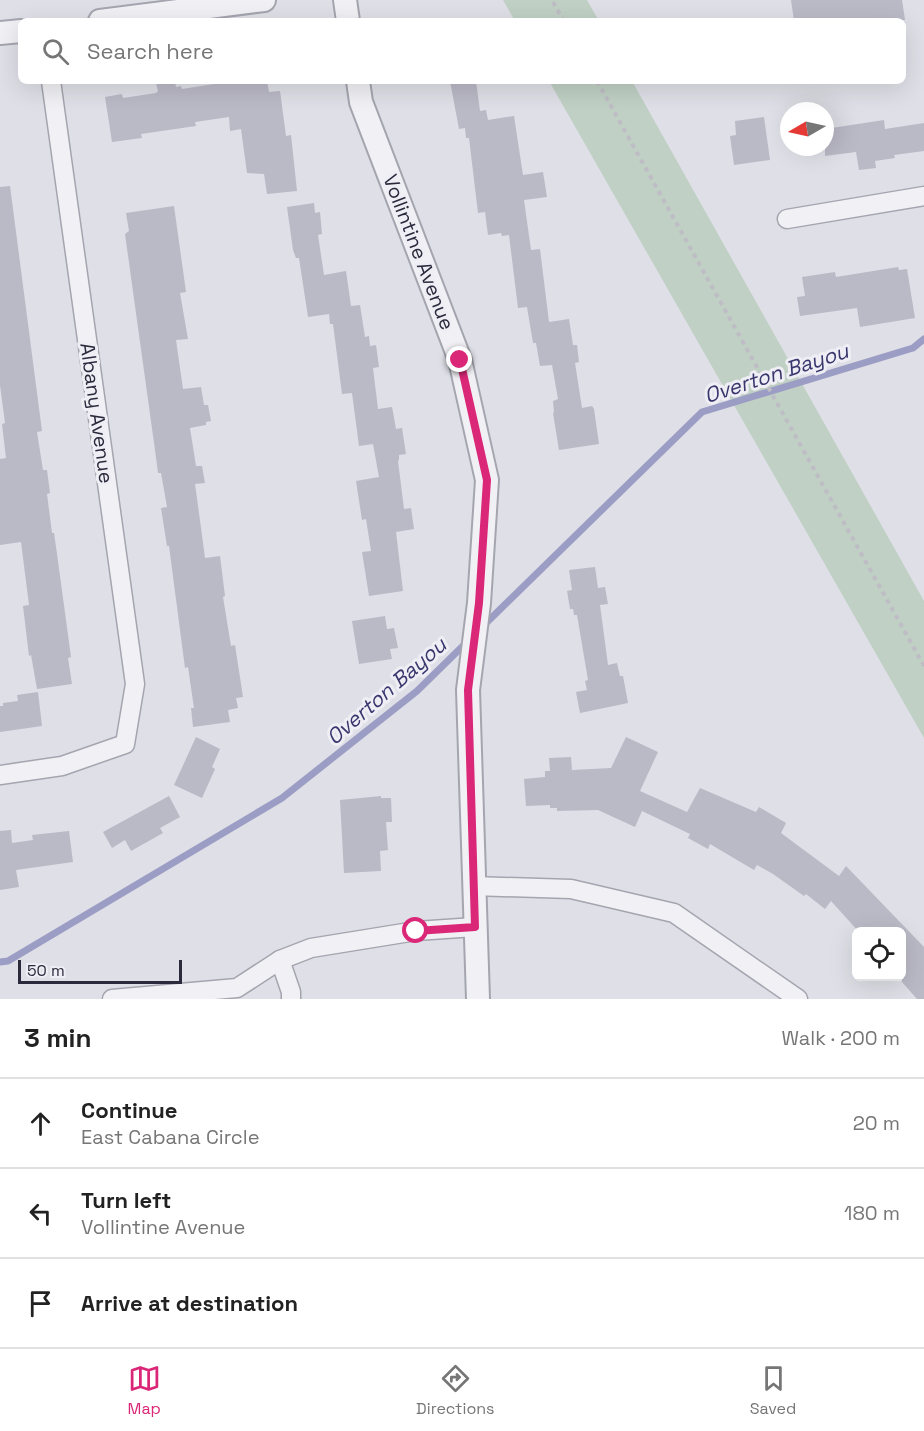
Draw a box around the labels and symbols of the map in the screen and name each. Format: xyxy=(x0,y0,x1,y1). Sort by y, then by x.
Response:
north arrow xyxy=(780,102,834,156)
street label: Vollintine Avenue xyxy=(377,171,461,333)
water label: Overton Bayou xyxy=(700,337,853,409)
street label: Albany Avenue xyxy=(74,341,120,485)
route end xyxy=(446,346,472,372)
water label: Overton Bayou xyxy=(320,631,452,750)
route start xyxy=(402,917,428,943)
scale bar xyxy=(18,957,182,984)

